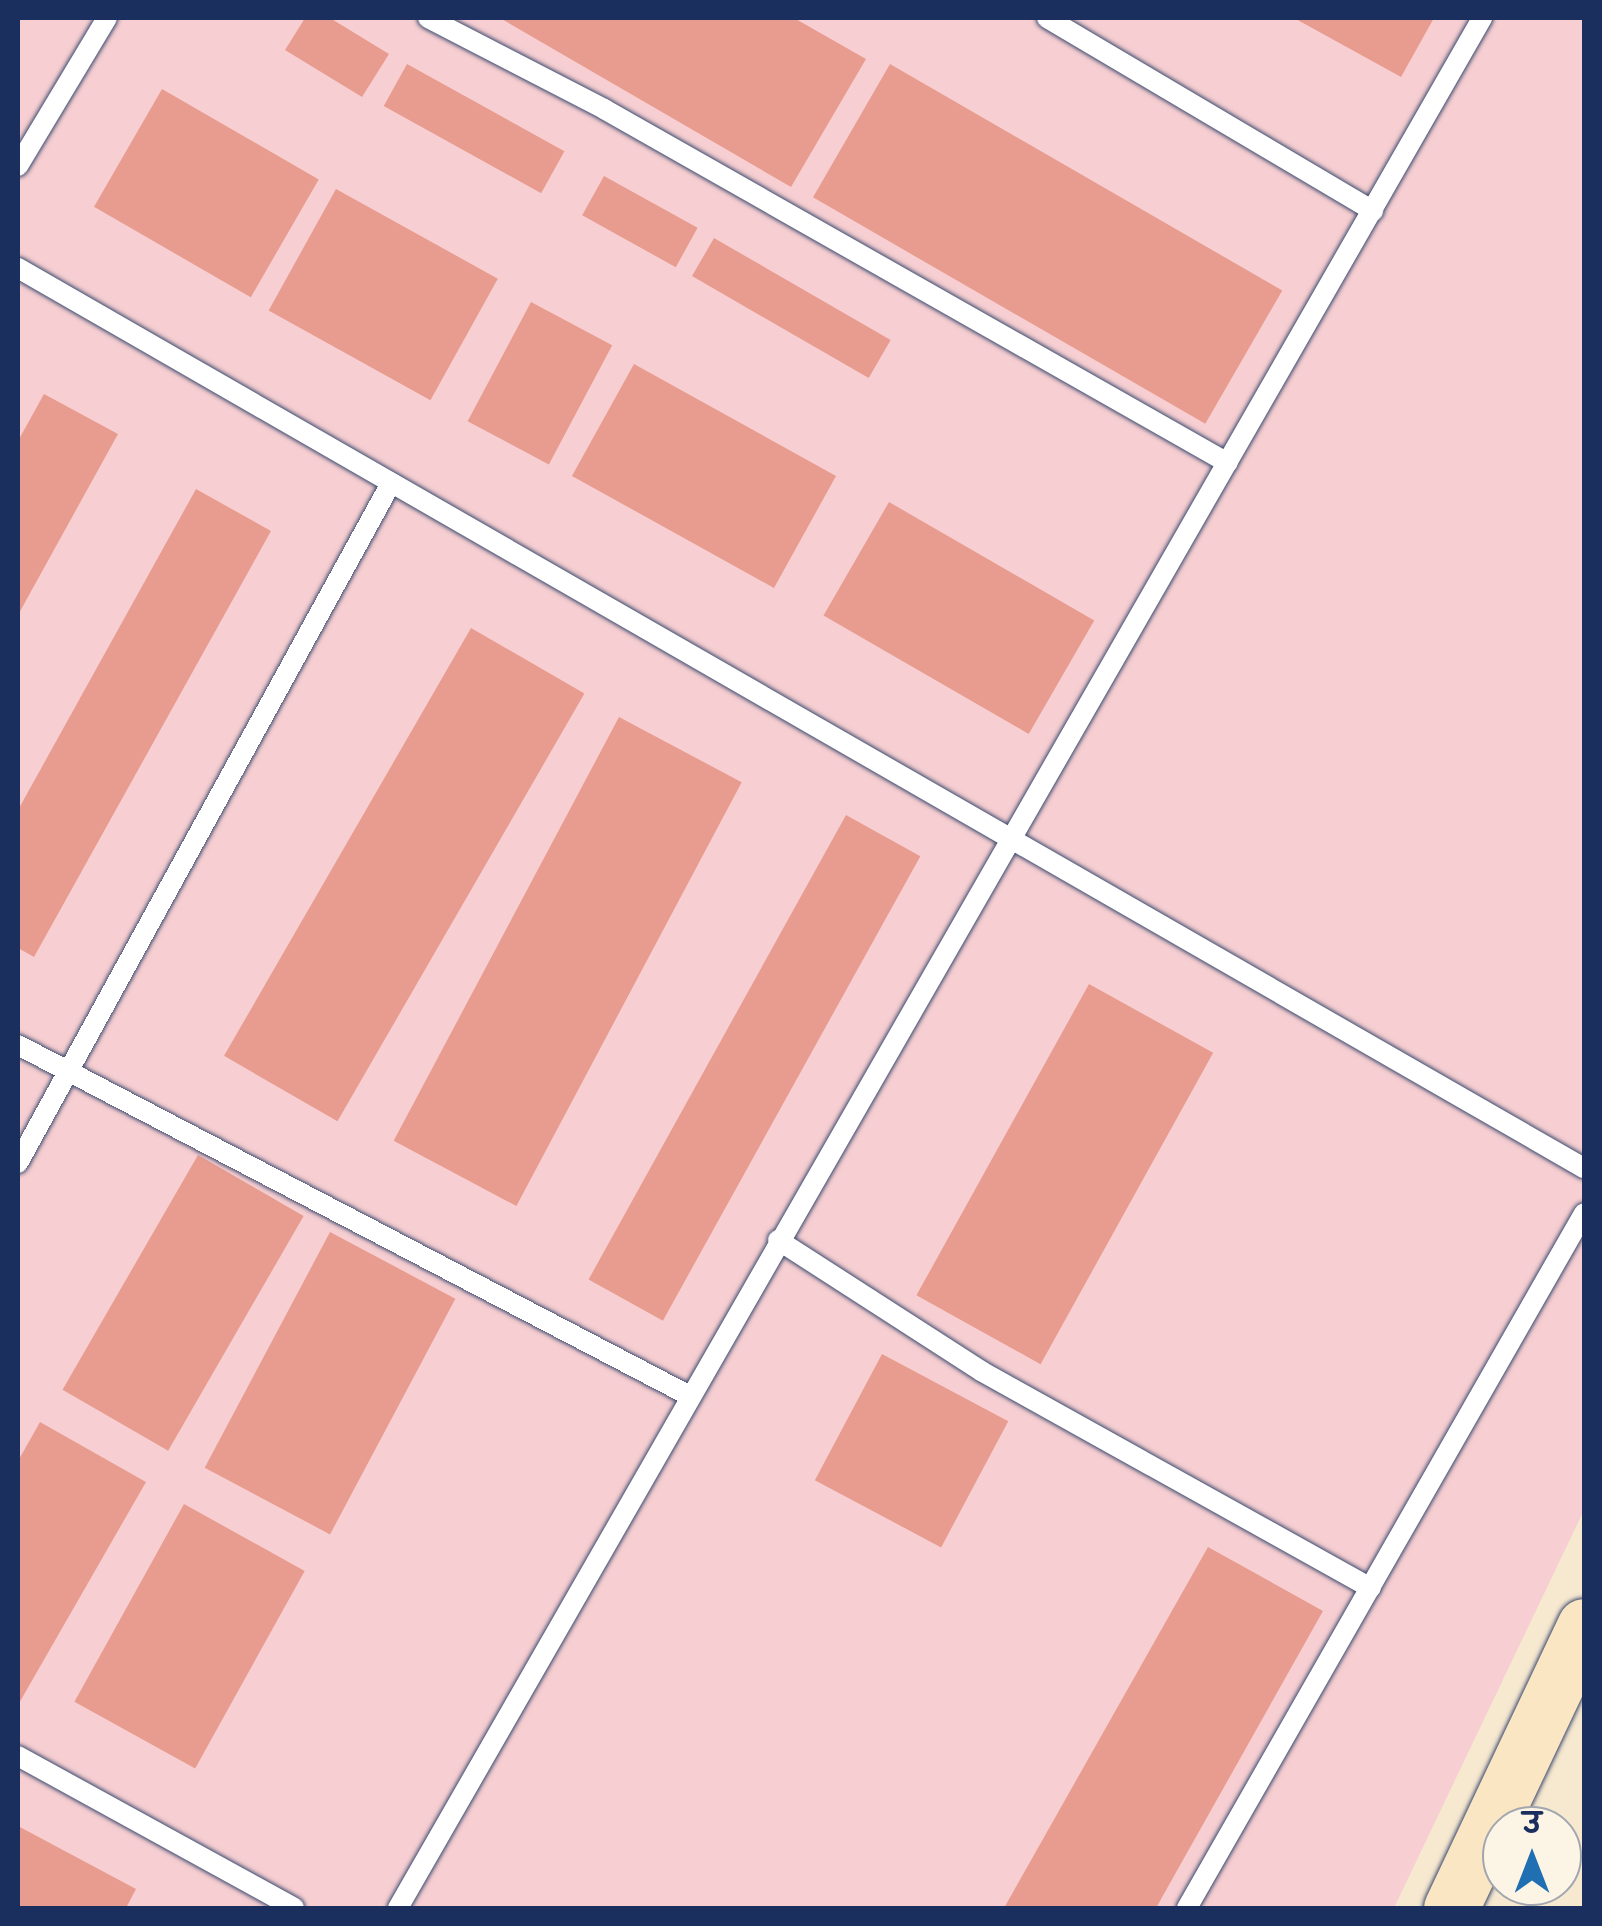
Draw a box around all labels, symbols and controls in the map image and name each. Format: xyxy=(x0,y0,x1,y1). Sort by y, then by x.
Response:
north arrow xyxy=(1482,1806,1582,1906)
text: उ xyxy=(1523,1811,1541,1844)

